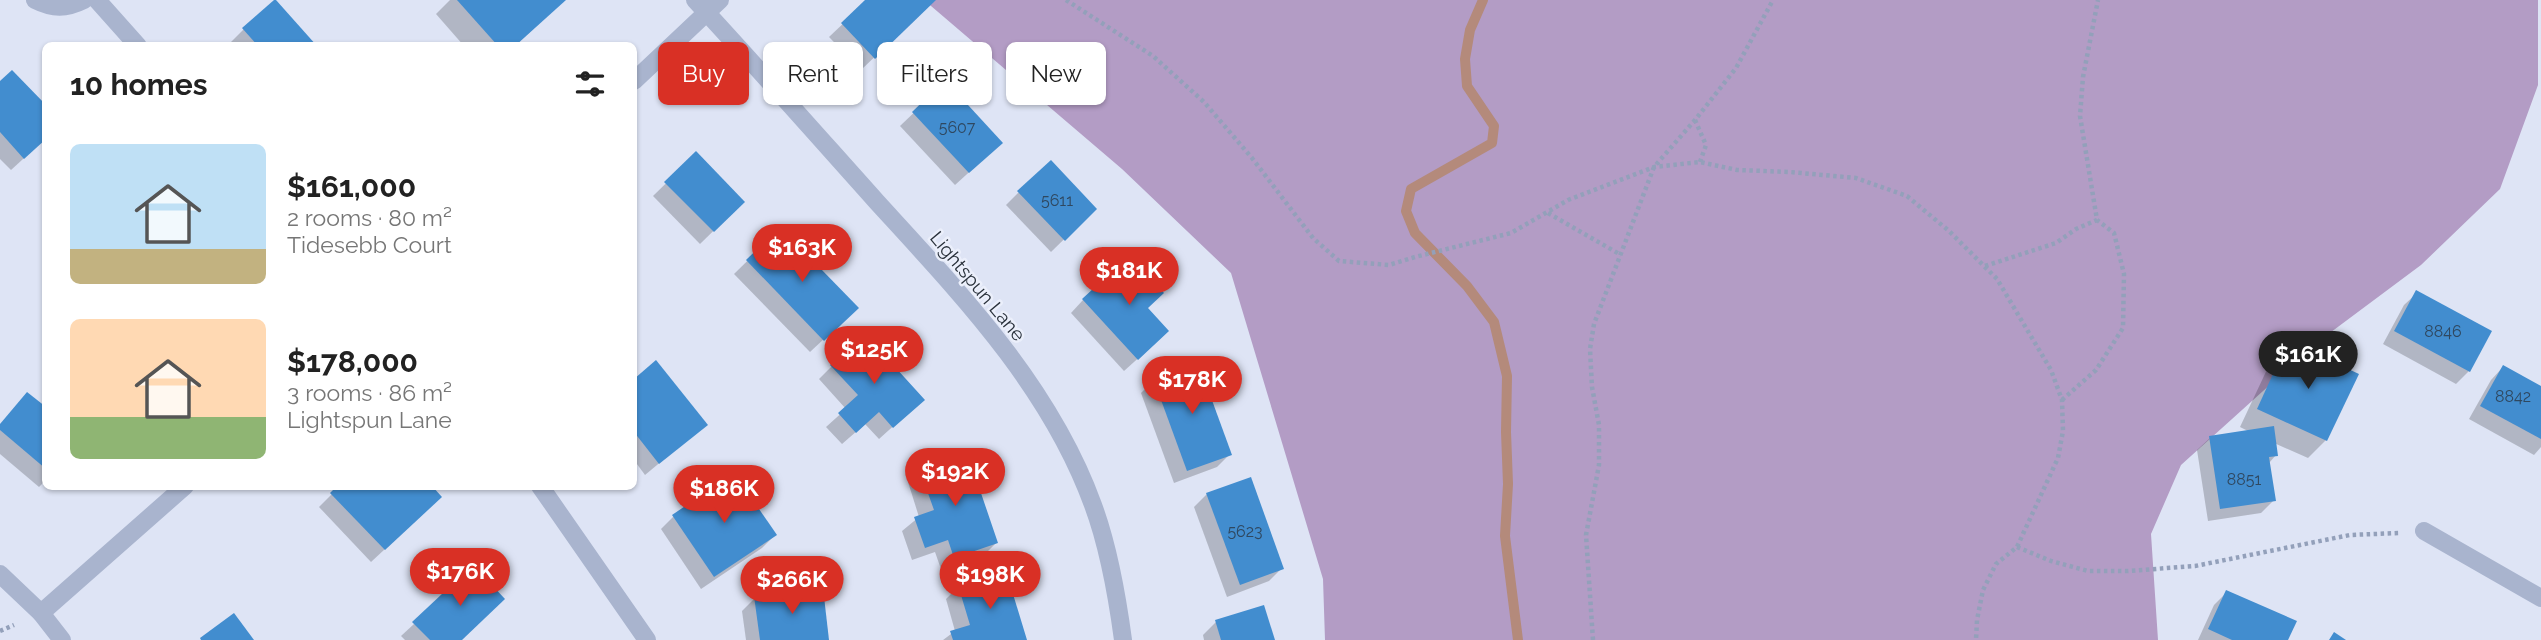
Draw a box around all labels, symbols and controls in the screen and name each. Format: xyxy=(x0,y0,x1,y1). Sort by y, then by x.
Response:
chip: Buy xyxy=(658,42,749,105)
chip: Rent xyxy=(763,42,863,105)
chip: Filters xyxy=(877,42,992,105)
chip: New xyxy=(1006,42,1106,105)
icon: filters xyxy=(571,65,609,103)
text: 10 homes xyxy=(70,67,207,102)
house number: 5607 xyxy=(939,118,976,137)
text: $161,000 xyxy=(287,169,416,204)
icon: home xyxy=(126,172,210,256)
house number: 5611 xyxy=(1041,191,1073,210)
text: 2 rooms · 80 m² xyxy=(287,204,452,231)
pin: $163K xyxy=(753,224,851,284)
street label: Lightspun Lane xyxy=(926,227,1030,345)
text: Tidesebb Court xyxy=(287,231,452,258)
text: $163K xyxy=(768,233,836,260)
pin: $181K xyxy=(1080,247,1178,307)
text: $181K xyxy=(1096,256,1162,283)
house number: 8846 xyxy=(2424,322,2462,341)
pin: $125K xyxy=(825,326,923,386)
pin: $161K xyxy=(2259,332,2357,391)
text: $125K xyxy=(840,335,908,362)
text: $161K xyxy=(2275,340,2341,367)
text: $178,000 xyxy=(287,344,418,379)
icon: home xyxy=(126,347,210,431)
pin: $178K xyxy=(1143,356,1241,416)
text: $178K xyxy=(1158,365,1226,392)
text: 3 rooms · 86 m² xyxy=(287,379,452,406)
house number: 8842 xyxy=(2495,387,2531,406)
text: Lightspun Lane xyxy=(287,406,452,433)
pin: $192K xyxy=(906,448,1004,508)
text: $192K xyxy=(921,457,989,484)
pin: $186K xyxy=(675,466,773,525)
house number: 8851 xyxy=(2227,470,2261,489)
text: $186K xyxy=(689,474,759,501)
house number: 5623 xyxy=(1227,522,1263,541)
pin: $176K xyxy=(411,548,509,608)
pin: $198K xyxy=(941,552,1039,611)
pin: $266K xyxy=(743,556,841,616)
text: $176K xyxy=(426,557,494,584)
text: $198K xyxy=(956,560,1024,587)
text: $266K xyxy=(757,565,827,592)

